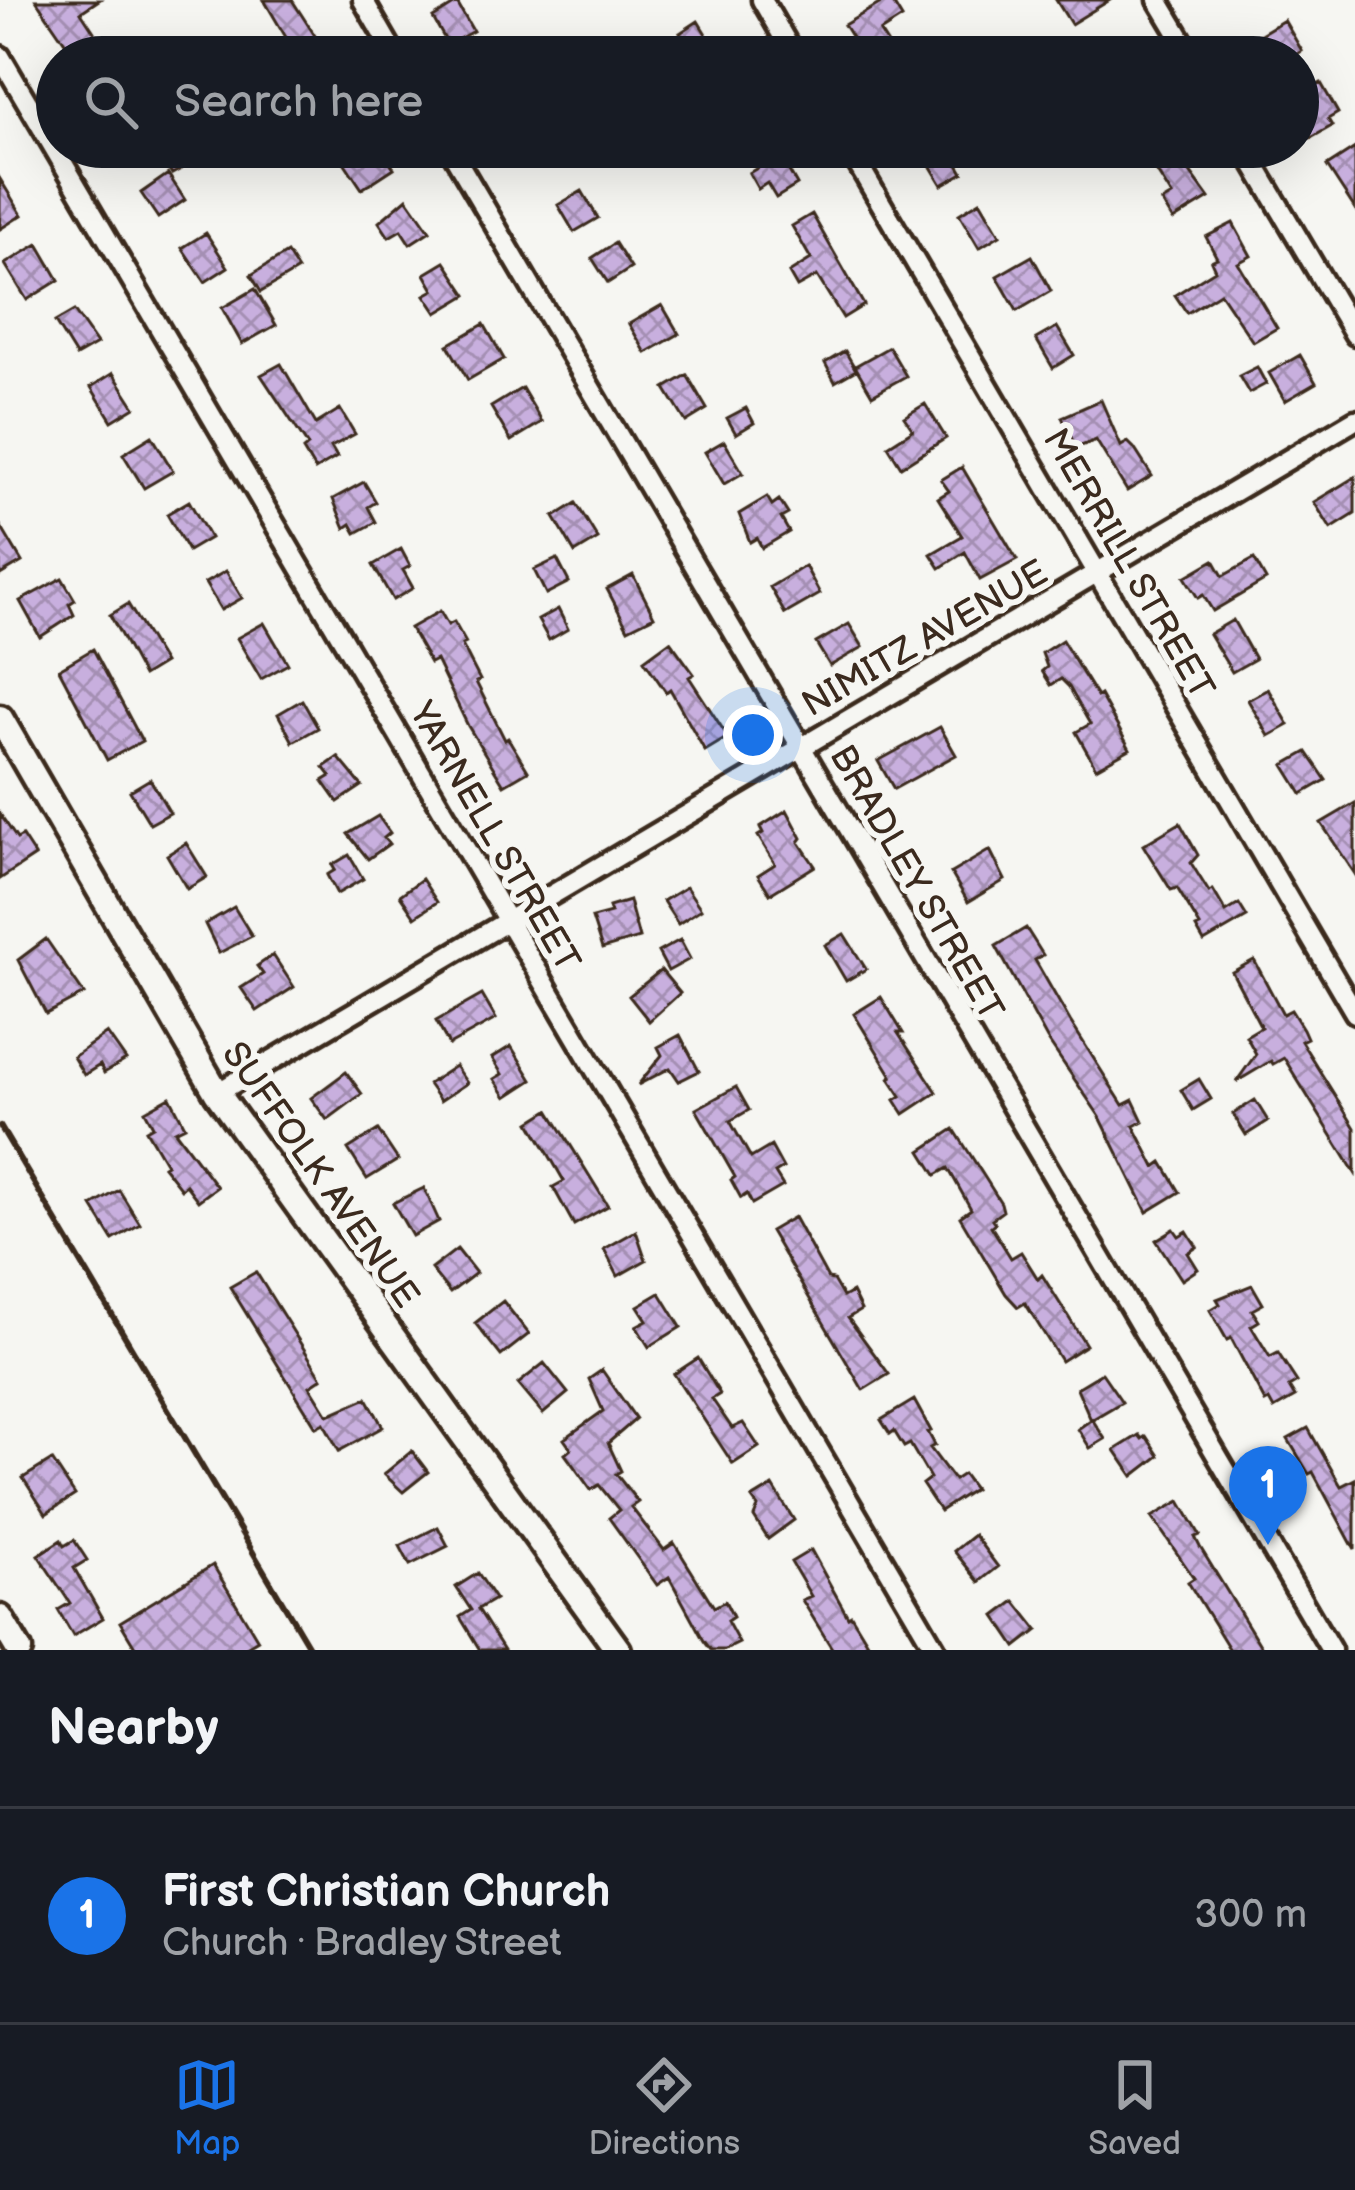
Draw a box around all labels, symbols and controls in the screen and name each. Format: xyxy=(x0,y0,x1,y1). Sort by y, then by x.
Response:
search box xyxy=(36,36,1319,168)
icon: search xyxy=(78,69,144,135)
text: Search here xyxy=(174,75,423,130)
street label: MERRILL STREET xyxy=(1033,421,1223,707)
street label: NIMITZ AVENUE xyxy=(795,552,1055,727)
street label: YARNELL STREET xyxy=(399,694,589,980)
your location xyxy=(723,705,783,765)
street label: BRADLEY STREET xyxy=(820,738,1012,1029)
street label: SUFFOLK AVENUE xyxy=(212,1034,428,1316)
pin: 1 xyxy=(1229,1446,1307,1545)
text: Nearby xyxy=(48,1698,219,1759)
text: First Christian Church xyxy=(162,1865,610,1920)
text: 1 xyxy=(79,1892,95,1939)
text: 300 m xyxy=(1194,1892,1307,1939)
text: Church · Bradley Street xyxy=(162,1920,561,1967)
tab: Map xyxy=(174,2052,240,2164)
tab: Directions xyxy=(589,2052,740,2164)
tab: Saved xyxy=(1088,2052,1181,2164)

